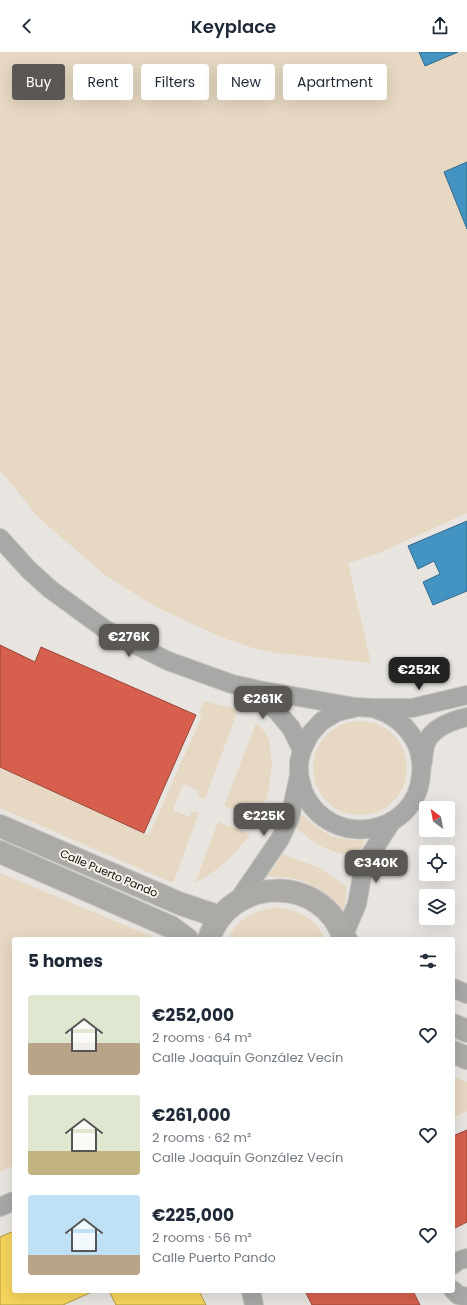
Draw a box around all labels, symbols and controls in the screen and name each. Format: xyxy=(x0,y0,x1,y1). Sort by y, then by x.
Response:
text: Keyplace xyxy=(191,14,276,39)
icon: back xyxy=(16,15,38,37)
icon: share xyxy=(429,15,451,37)
chip: Buy xyxy=(12,64,65,100)
chip: Rent xyxy=(73,64,133,100)
chip: Filters xyxy=(141,64,209,100)
chip: New xyxy=(217,64,275,100)
chip: Apartment xyxy=(283,64,387,100)
pin: €276K xyxy=(101,624,157,658)
text: €276K xyxy=(108,627,150,646)
pin: €252K xyxy=(391,657,447,691)
text: €252K xyxy=(398,660,440,679)
pin: €261K xyxy=(235,686,291,720)
text: €261K xyxy=(243,689,283,708)
north arrow xyxy=(419,801,455,837)
map controls xyxy=(419,801,455,925)
pin: €225K xyxy=(236,803,292,837)
text: €225K xyxy=(243,806,285,825)
street label: Calle Puerto Pando xyxy=(58,845,160,901)
button: locate xyxy=(419,845,455,881)
pin: €340K xyxy=(348,850,404,884)
text: €340K xyxy=(354,853,398,872)
button: layers xyxy=(419,889,455,925)
text: 5 homes xyxy=(28,949,103,973)
icon: filters xyxy=(417,950,439,972)
text: €252,000 xyxy=(152,1003,234,1027)
icon: home xyxy=(60,1011,108,1059)
icon: heart xyxy=(417,1024,439,1046)
text: 2 rooms · 64 m² xyxy=(152,1028,252,1047)
text: Calle Joaquín González Vecín xyxy=(152,1048,343,1067)
text: €261,000 xyxy=(152,1103,231,1127)
icon: home xyxy=(60,1111,108,1159)
icon: heart xyxy=(417,1124,439,1146)
text: 2 rooms · 62 m² xyxy=(152,1128,251,1147)
text: Calle Joaquín González Vecín xyxy=(152,1148,343,1167)
text: €225,000 xyxy=(152,1203,234,1227)
icon: home xyxy=(60,1211,108,1259)
icon: heart xyxy=(417,1224,439,1246)
text: 2 rooms · 56 m² xyxy=(152,1228,252,1247)
text: Calle Puerto Pando xyxy=(152,1248,276,1267)

